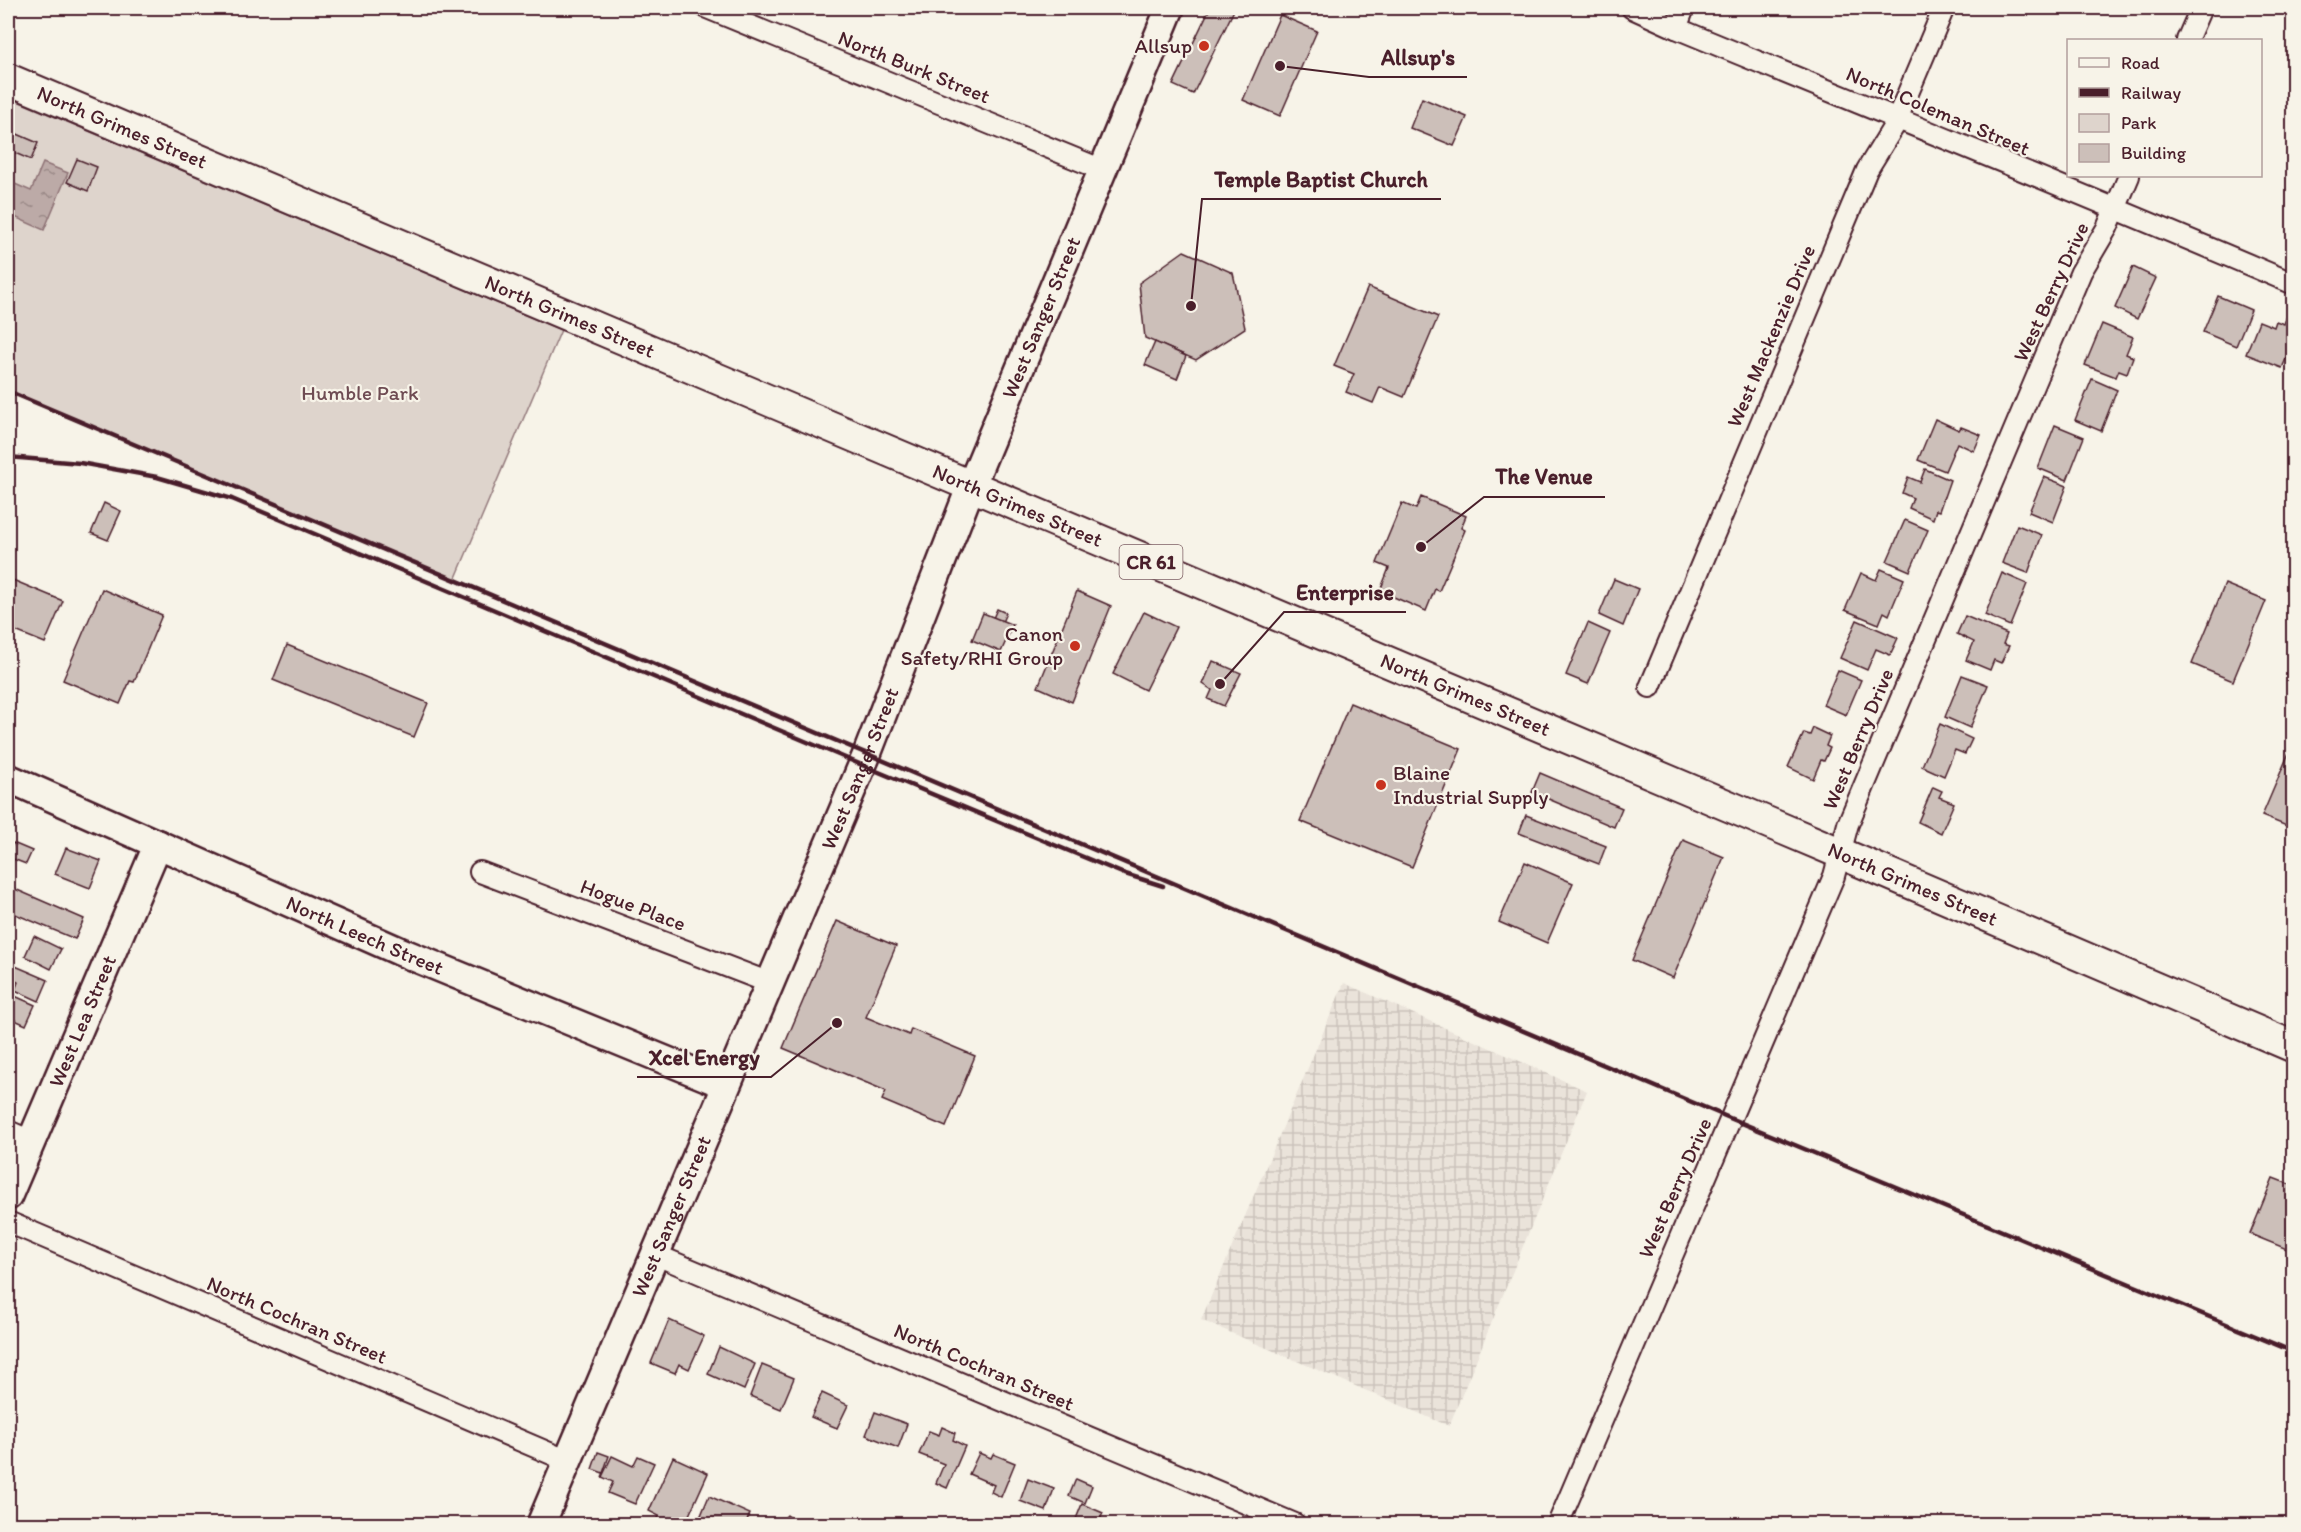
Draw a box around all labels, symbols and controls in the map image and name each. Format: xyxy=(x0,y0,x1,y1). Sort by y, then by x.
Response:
street label: North Burk Street xyxy=(835,25,994,108)
place label: Allsup xyxy=(1135,33,1192,58)
callout: Allsup's xyxy=(1369,37,1467,77)
marker: Allsup xyxy=(1197,39,1211,53)
legend xyxy=(2067,39,2262,177)
text: Allsup's xyxy=(1380,44,1455,71)
text: Road xyxy=(2121,52,2160,74)
street label: North Coleman Street xyxy=(1842,60,2034,161)
street label: North Grimes Street xyxy=(34,80,211,174)
text: Railway xyxy=(2121,82,2182,104)
text: Park xyxy=(2121,112,2156,134)
text: Building xyxy=(2121,142,2187,164)
callout: Temple Baptist Church xyxy=(1202,159,1441,199)
text: Temple Baptist Church xyxy=(1213,166,1429,193)
street label: West Berry Drive xyxy=(2007,218,2094,365)
street label: West Sanger Street xyxy=(996,233,1085,402)
street label: West Mackenzie Drive xyxy=(1721,241,1820,431)
street label: North Grimes Street xyxy=(481,269,659,363)
park label: Humble Park xyxy=(301,380,419,405)
callout: The Venue xyxy=(1484,457,1605,497)
street label: North Grimes Street xyxy=(929,458,1107,552)
text: The Venue xyxy=(1494,463,1593,490)
road number: CR 61 xyxy=(1120,545,1182,579)
callout: Enterprise xyxy=(1284,572,1406,612)
text: Enterprise xyxy=(1296,579,1394,606)
place label: Canon Safety/RHI Group xyxy=(901,621,1063,670)
marker: Canon Safety/RHI Group xyxy=(1068,639,1082,653)
street label: North Grimes Street xyxy=(1377,647,1554,741)
street label: West Berry Drive xyxy=(1817,664,1899,813)
street label: West Sanger Street xyxy=(815,684,904,853)
place label: Blaine Industrial Supply xyxy=(1393,760,1549,809)
marker: Blaine Industrial Supply xyxy=(1374,778,1388,792)
street label: North Grimes Street xyxy=(1824,836,2002,931)
street label: Hogue Place xyxy=(577,873,690,936)
street label: North Leech Street xyxy=(282,890,448,980)
street label: West Lea Street xyxy=(43,951,121,1091)
callout: Xcel Energy xyxy=(637,1037,771,1077)
text: Xcel Energy xyxy=(648,1044,760,1071)
street label: West Berry Drive xyxy=(1632,1114,1717,1262)
street label: West Sanger Street xyxy=(626,1132,716,1301)
street label: North Cochran Street xyxy=(203,1270,391,1369)
street label: North Cochran Street xyxy=(890,1317,1078,1416)

